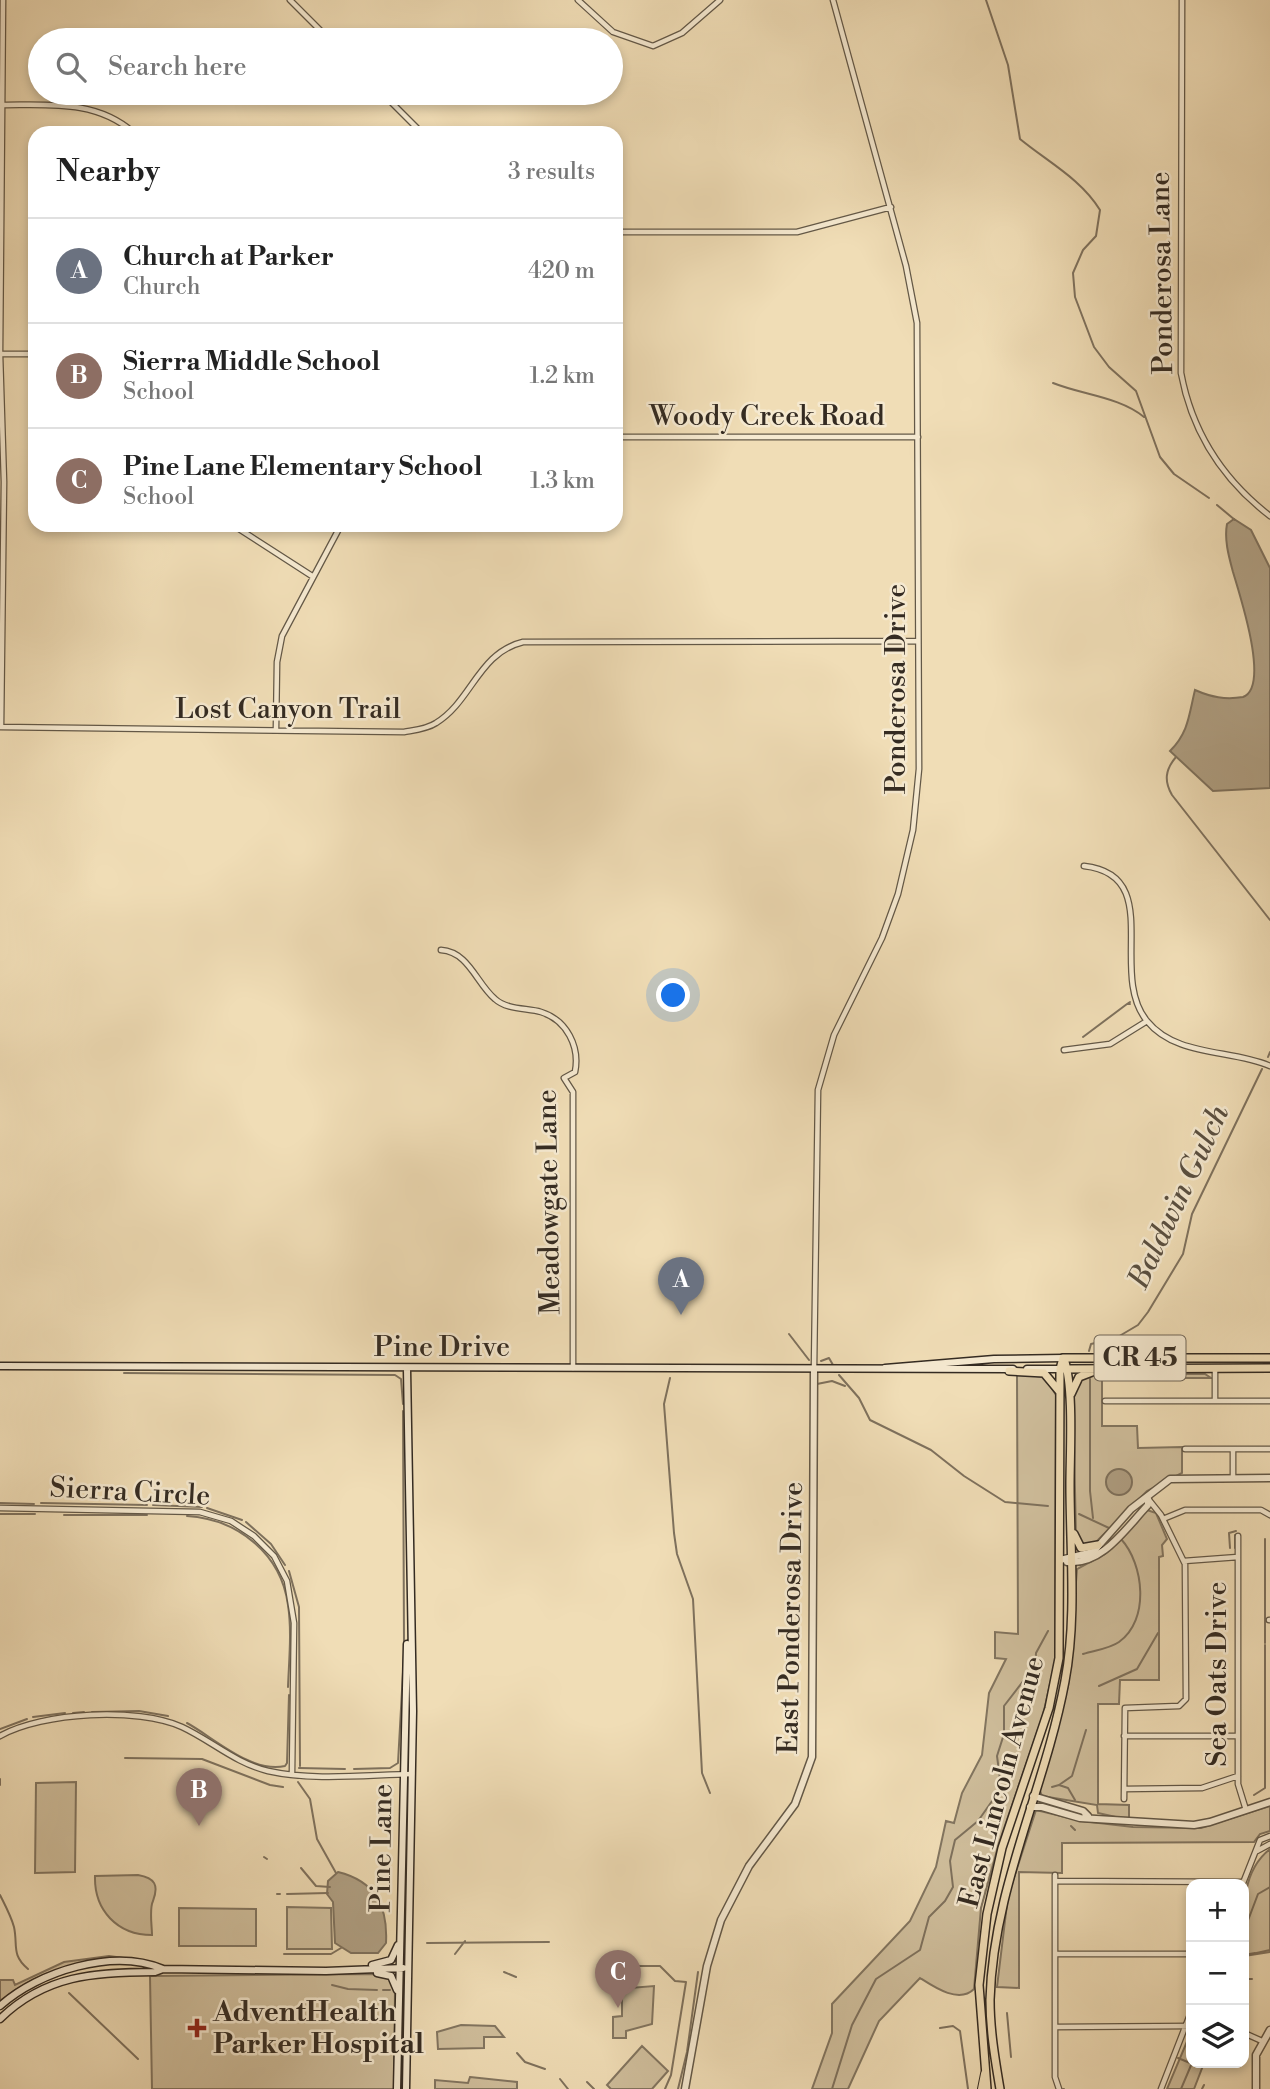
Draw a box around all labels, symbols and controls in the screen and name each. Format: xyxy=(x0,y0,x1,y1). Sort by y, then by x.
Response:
search box xyxy=(28,28,623,105)
icon: search xyxy=(52,48,90,86)
text: Search here xyxy=(108,51,247,83)
text: Nearby xyxy=(56,153,160,191)
text: 3 results xyxy=(508,158,595,186)
street label: Ponderosa Lane xyxy=(1143,171,1181,375)
text: Church at Parker xyxy=(123,241,334,273)
text: A xyxy=(71,257,87,285)
text: 420 m xyxy=(528,257,595,285)
text: Church xyxy=(123,273,200,301)
text: Sierra Middle School xyxy=(123,346,380,378)
text: B xyxy=(70,362,88,390)
text: 1.2 km xyxy=(530,362,595,390)
text: School xyxy=(123,378,194,406)
street label: Woody Creek Road xyxy=(648,399,885,434)
text: Pine Lane Elementary School xyxy=(123,451,482,483)
text: C xyxy=(71,467,87,495)
text: 1.3 km xyxy=(530,467,595,495)
text: School xyxy=(123,483,194,511)
street label: Ponderosa Drive xyxy=(879,584,914,794)
street label: Lost Canyon Trail xyxy=(175,692,401,727)
your location xyxy=(656,978,690,1012)
street label: Meadowgate Lane xyxy=(530,1089,568,1315)
water label: Baldwin Gulch xyxy=(1119,1099,1238,1296)
pin: A xyxy=(658,1257,704,1315)
street label: Pine Drive xyxy=(374,1330,510,1365)
road number: CR 45 xyxy=(1094,1336,1186,1380)
street label: Sierra Circle xyxy=(49,1470,211,1514)
street label: East Ponderosa Drive xyxy=(771,1482,811,1754)
street label: Sea Oats Drive xyxy=(1200,1581,1235,1767)
street label: East Lincoln Avenue xyxy=(952,1652,1052,1912)
pin: B xyxy=(176,1768,222,1826)
street label: Pine Lane xyxy=(363,1783,401,1913)
map controls xyxy=(1186,1879,1249,2068)
button: + xyxy=(1186,1879,1249,1942)
button: − xyxy=(1186,1942,1249,2005)
pin: C xyxy=(595,1950,641,2008)
place label: AdventHealth Parker Hospital xyxy=(212,1995,424,2062)
button: layers xyxy=(1186,2005,1249,2068)
marker: AdventHealth Parker Hospital xyxy=(187,2018,207,2038)

